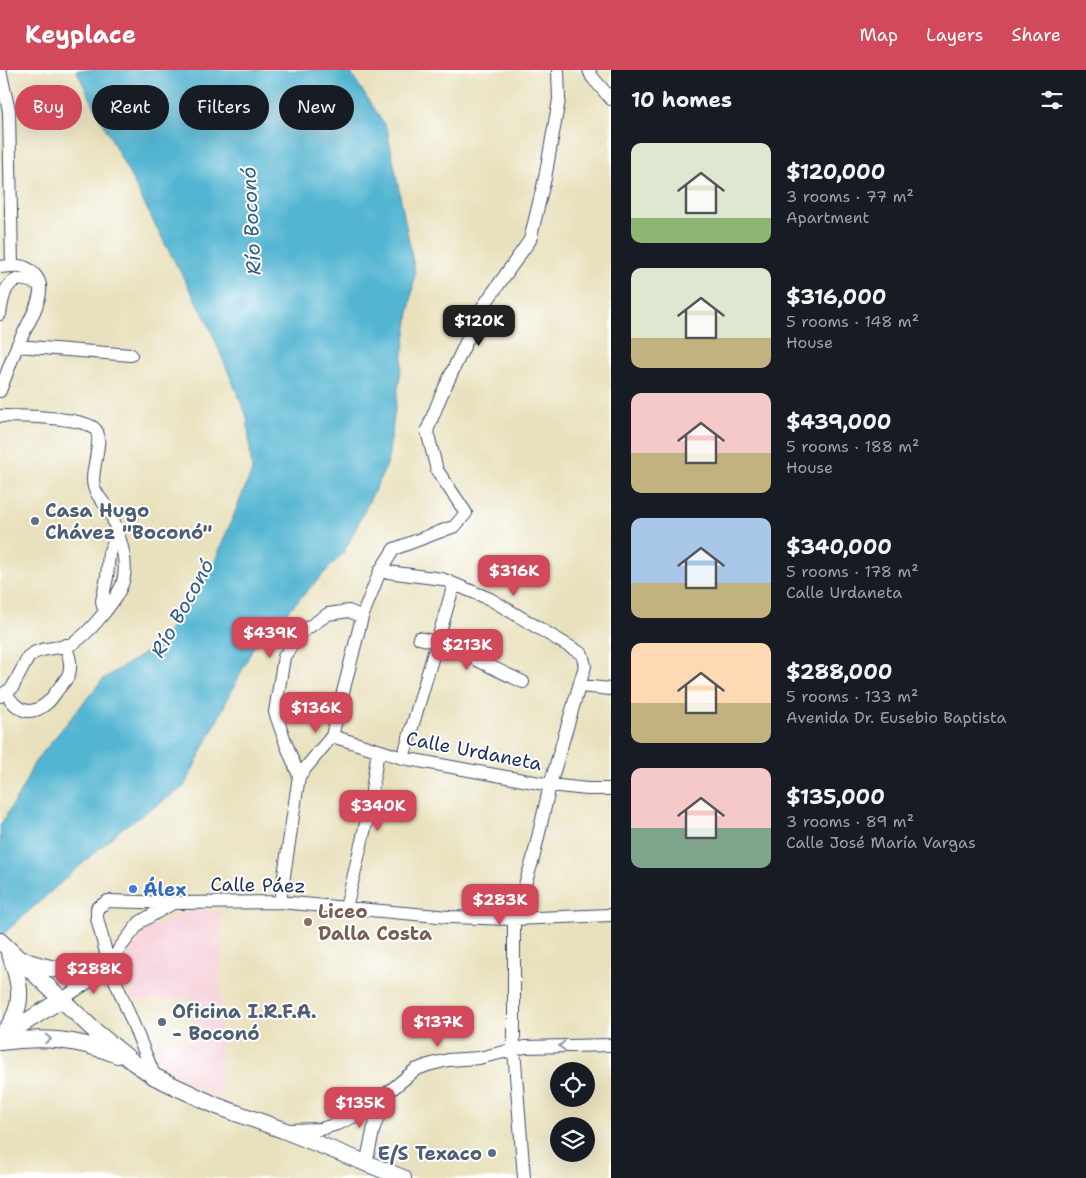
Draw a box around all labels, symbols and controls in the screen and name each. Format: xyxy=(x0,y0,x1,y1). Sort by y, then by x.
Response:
text: Keyplace xyxy=(25,19,136,51)
text: Map xyxy=(860,23,898,47)
text: Layers xyxy=(926,23,983,47)
text: Share xyxy=(1011,23,1061,47)
chip: Buy xyxy=(15,85,82,130)
chip: Rent xyxy=(92,85,169,130)
chip: Filters xyxy=(179,85,269,130)
chip: New xyxy=(279,85,354,130)
text: 10 homes xyxy=(631,86,732,114)
icon: filters xyxy=(1038,86,1066,114)
text: $120,000 xyxy=(786,158,885,186)
icon: home xyxy=(671,163,731,223)
water label: Río Boconó xyxy=(235,166,267,276)
text: 3 rooms · 77 m² xyxy=(786,186,914,207)
text: Apartment xyxy=(786,207,869,228)
text: $316,000 xyxy=(786,283,887,311)
icon: home xyxy=(671,288,731,348)
pin: $120K xyxy=(444,304,514,347)
text: $120K xyxy=(454,310,504,331)
text: 5 rooms · 148 m² xyxy=(786,311,919,332)
text: House xyxy=(786,332,833,353)
text: $439,000 xyxy=(786,408,892,436)
icon: home xyxy=(671,413,731,473)
text: 5 rooms · 188 m² xyxy=(786,436,919,457)
text: House xyxy=(786,457,833,478)
place label: Casa Hugo Chávez "Boconó" xyxy=(45,498,212,545)
marker: Casa Hugo Chávez "Boconó" xyxy=(29,515,41,527)
text: $340,000 xyxy=(786,533,892,561)
icon: home xyxy=(671,538,731,598)
water label: Río Boconó xyxy=(144,554,220,662)
pin: $316K xyxy=(479,554,549,597)
text: $316K xyxy=(489,560,539,581)
text: 5 rooms · 178 m² xyxy=(786,561,919,582)
text: Calle Urdaneta xyxy=(786,582,902,603)
pin: $439K xyxy=(235,616,305,659)
text: $439K xyxy=(243,622,297,643)
pin: $213K xyxy=(432,628,502,671)
text: $213K xyxy=(442,634,492,655)
text: $288,000 xyxy=(786,658,893,686)
icon: home xyxy=(671,663,731,723)
text: 5 rooms · 133 m² xyxy=(786,686,918,707)
pin: $136K xyxy=(281,692,351,734)
text: $136K xyxy=(291,697,341,718)
text: Avenida Dr. Eusebio Baptista xyxy=(786,707,1007,728)
street label: Calle Urdaneta xyxy=(404,726,544,776)
text: $135,000 xyxy=(786,783,885,811)
icon: home xyxy=(671,788,731,848)
pin: $340K xyxy=(343,790,413,832)
text: $340K xyxy=(350,795,406,816)
text: 3 rooms · 89 m² xyxy=(786,811,914,832)
text: Calle José María Vargas xyxy=(786,832,976,853)
street label: Calle Páez xyxy=(210,872,306,898)
place label: Álex xyxy=(143,876,186,902)
marker: Álex xyxy=(127,883,139,895)
pin: $283K xyxy=(465,884,535,926)
text: $283K xyxy=(473,889,527,910)
place label: Liceo Dalla Costa xyxy=(318,899,432,946)
marker: Liceo Dalla Costa xyxy=(302,916,314,928)
pin: $288K xyxy=(59,952,129,995)
text: $288K xyxy=(66,958,122,979)
place label: Oficina I.R.F.A. - Boconó xyxy=(172,999,317,1046)
pin: $137K xyxy=(403,1006,473,1048)
text: $137K xyxy=(413,1011,463,1032)
marker: Oficina I.R.F.A. - Boconó xyxy=(156,1016,168,1028)
one-way arrow xyxy=(45,1033,53,1044)
one-way arrow xyxy=(558,1041,566,1052)
map controls xyxy=(550,1062,595,1162)
button: locate xyxy=(550,1062,595,1107)
pin: $135K xyxy=(325,1086,395,1129)
text: $135K xyxy=(335,1092,385,1113)
button: layers xyxy=(550,1117,595,1162)
place label: E/S Texaco xyxy=(377,1141,482,1166)
marker: E/S Texaco xyxy=(486,1147,498,1159)

